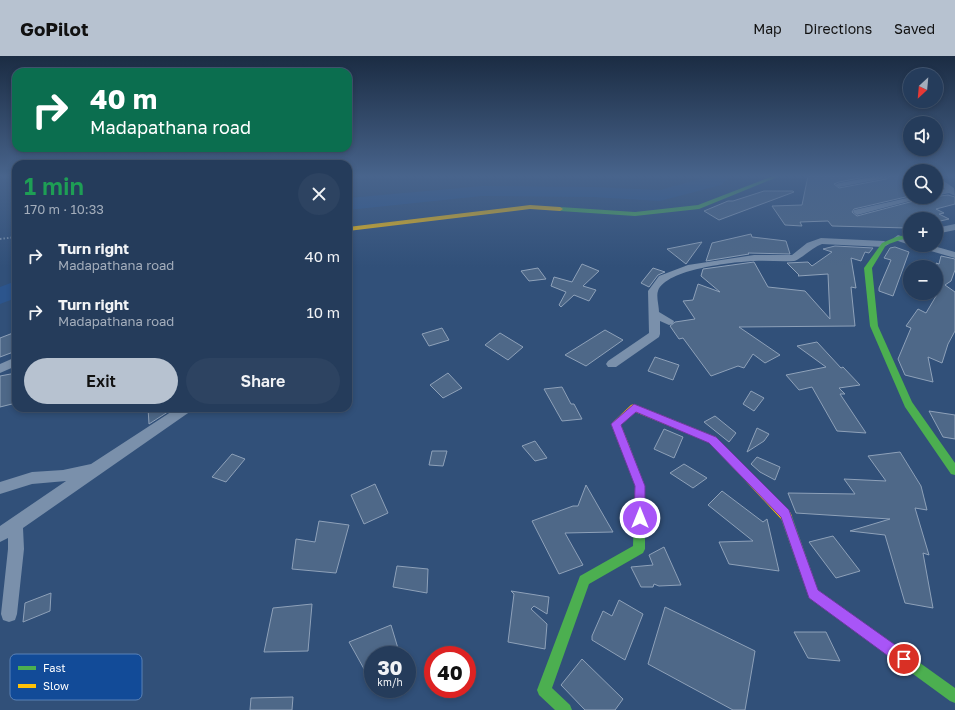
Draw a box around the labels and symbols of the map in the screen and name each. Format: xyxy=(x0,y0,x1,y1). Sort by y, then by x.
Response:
north arrow xyxy=(903,68,943,108)
position arrow xyxy=(619,497,661,539)
pin xyxy=(887,642,921,676)
speed limit sign: 40 xyxy=(424,646,476,698)
legend xyxy=(10,654,142,700)
text: Fast xyxy=(43,661,66,674)
text: Slow xyxy=(43,679,69,692)

